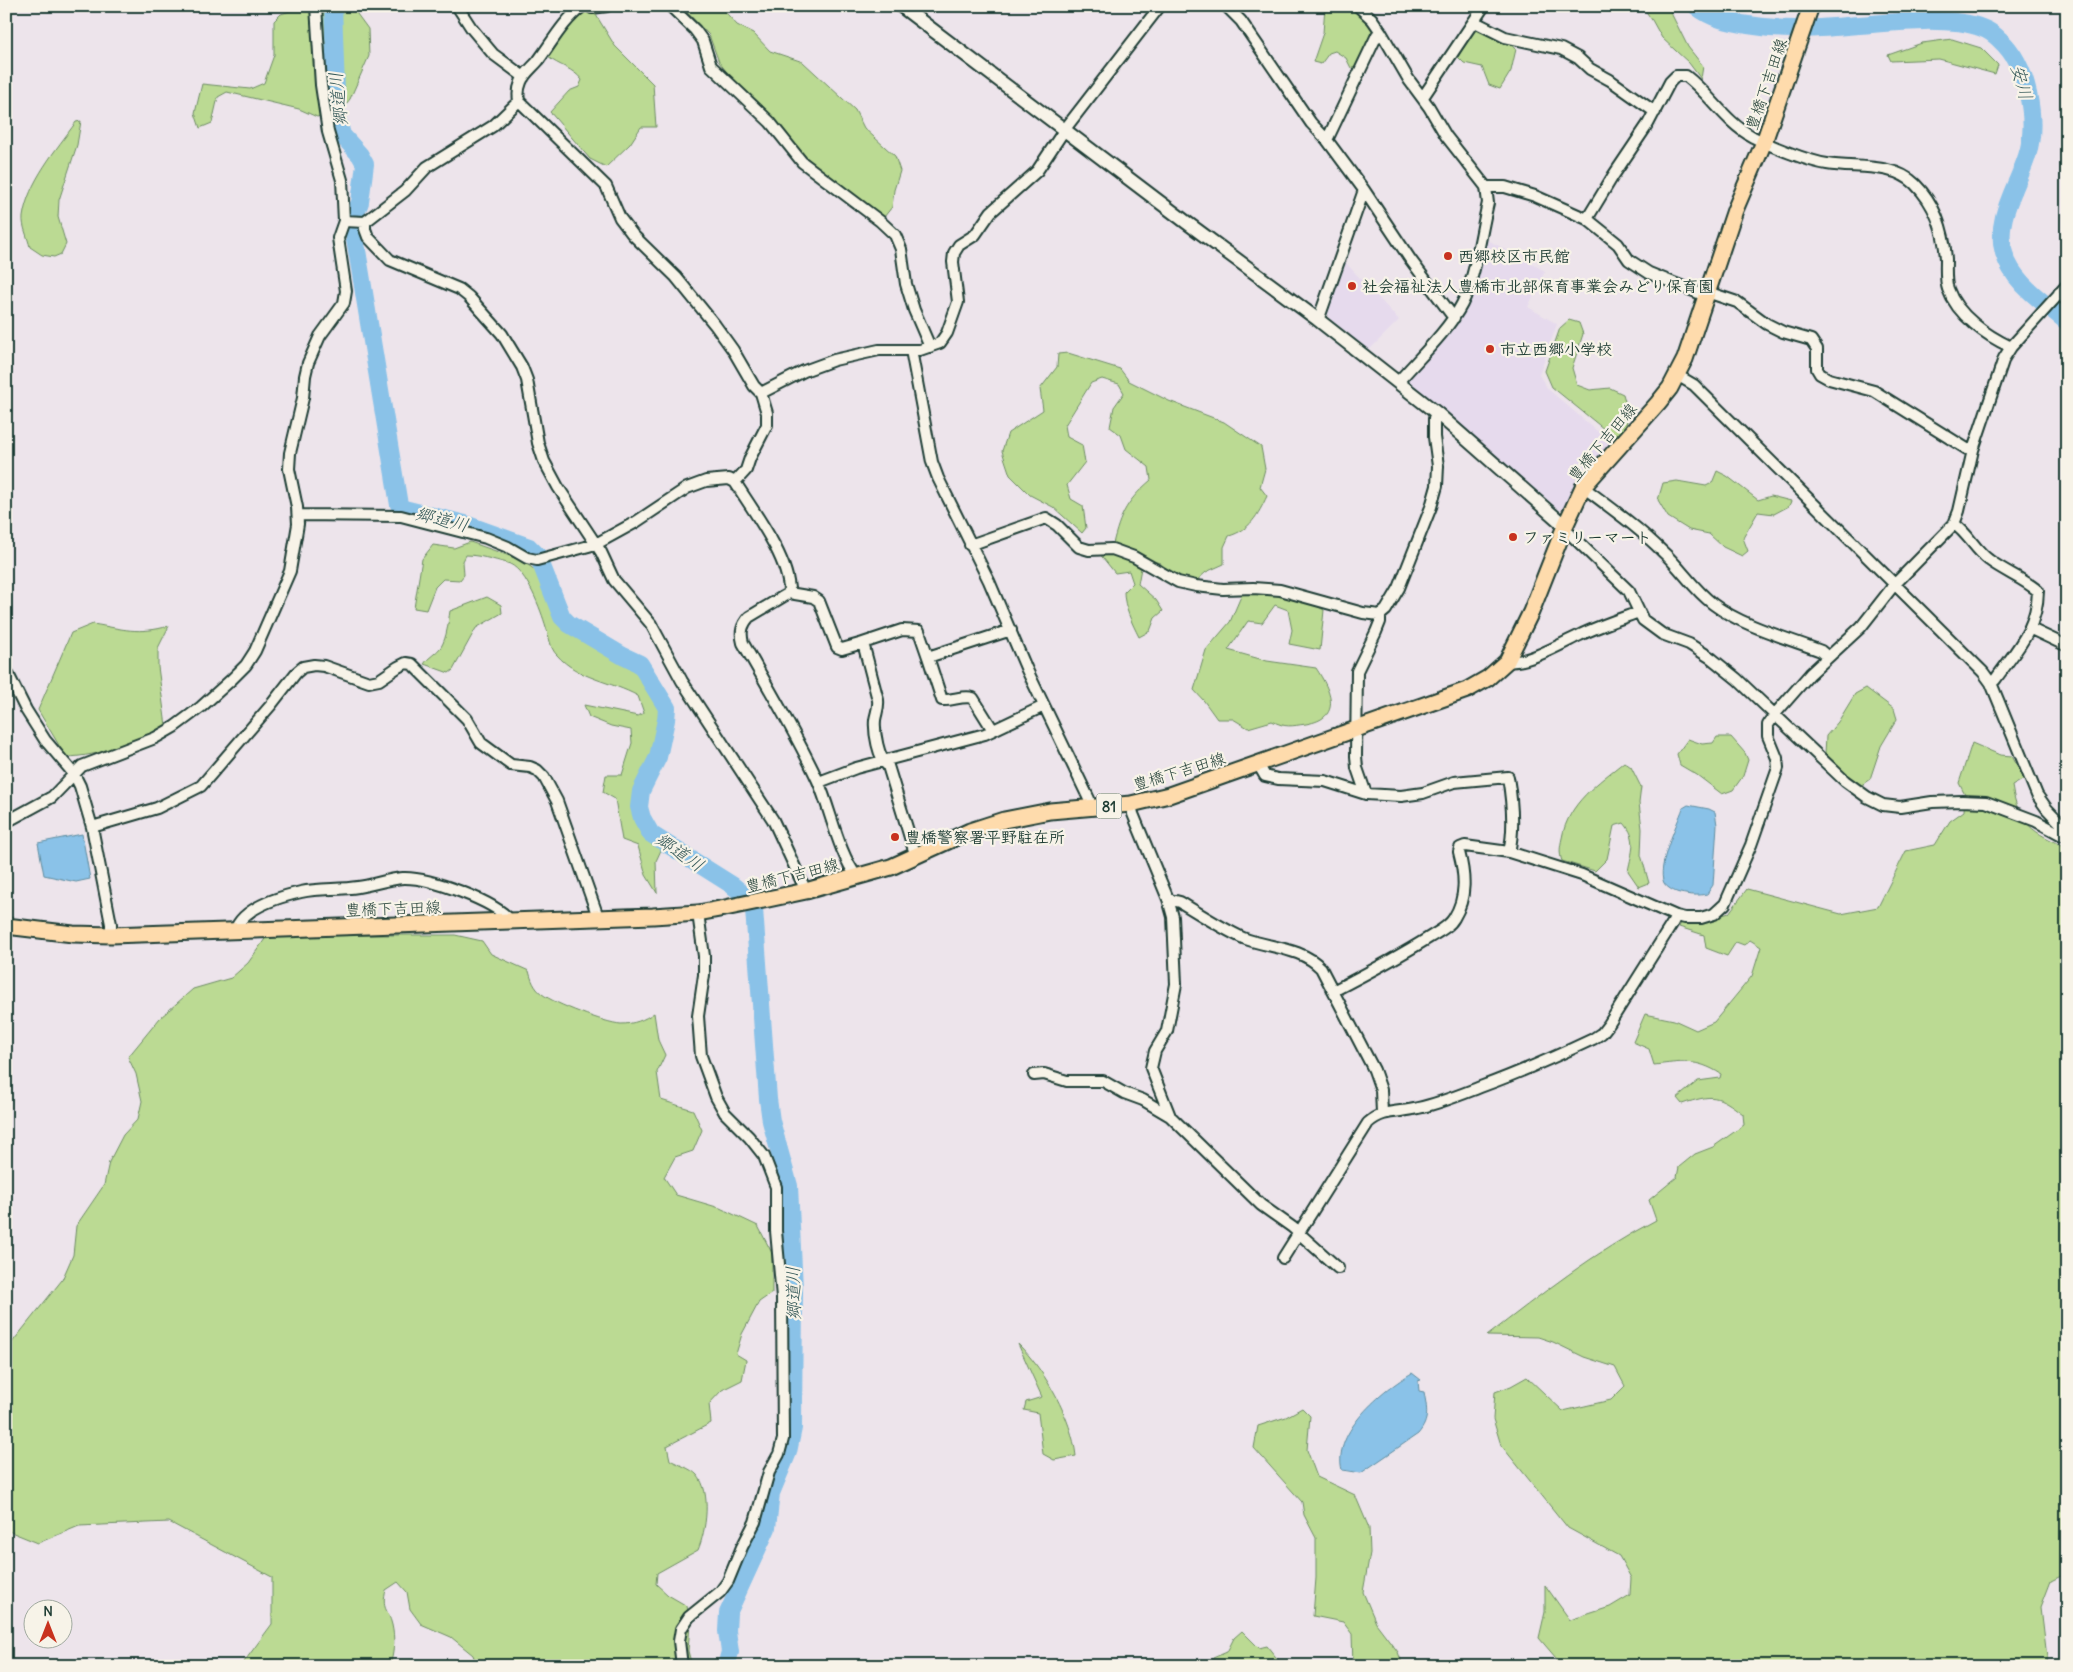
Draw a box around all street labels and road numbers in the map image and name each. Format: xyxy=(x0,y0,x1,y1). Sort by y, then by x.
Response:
street label: 豊橋下吉田線 xyxy=(1741,35,1791,133)
street label: 豊橋下吉田線 xyxy=(1563,399,1641,485)
street label: 豊橋下吉田線 xyxy=(1130,747,1228,795)
road number: 81 xyxy=(1096,794,1122,818)
street label: 豊橋下吉田線 xyxy=(743,854,841,896)
street label: 豊橋下吉田線 xyxy=(345,896,441,920)

